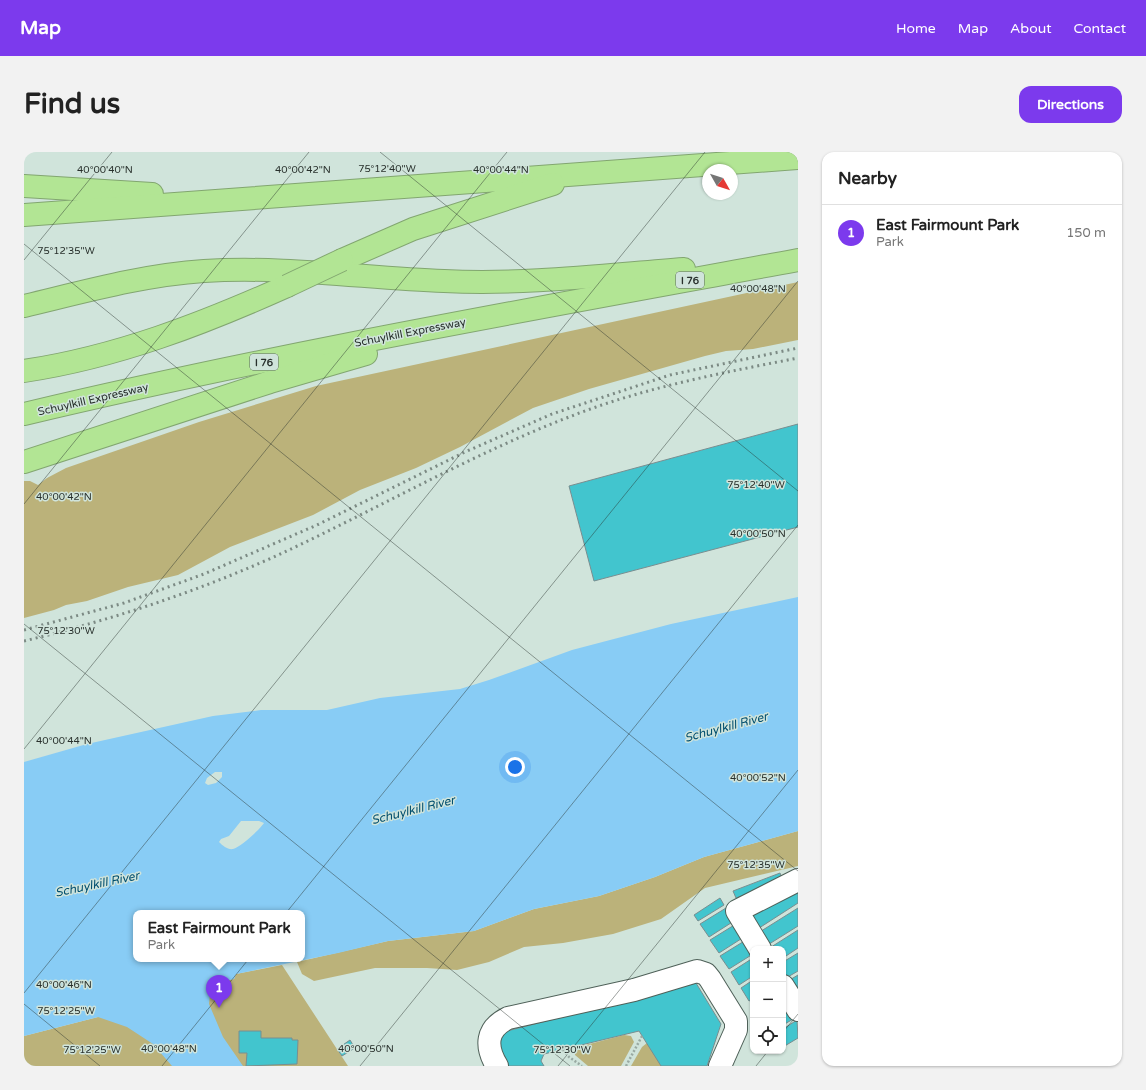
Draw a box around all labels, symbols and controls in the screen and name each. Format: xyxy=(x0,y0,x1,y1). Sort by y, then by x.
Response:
text: Map xyxy=(20,17,61,39)
text: Home xyxy=(896,20,936,37)
text: Map xyxy=(958,20,988,37)
text: About xyxy=(1010,20,1052,37)
text: Contact xyxy=(1074,20,1126,37)
button: Directions xyxy=(1019,86,1122,123)
text: Find us xyxy=(24,87,120,121)
text: 75°12'40"W xyxy=(358,163,416,175)
text: 40°00'40"N xyxy=(77,164,133,176)
text: 40°00'42"N xyxy=(275,164,331,176)
text: 40°00'44"N xyxy=(473,164,529,176)
north arrow xyxy=(702,164,738,200)
text: Nearby xyxy=(838,168,897,189)
text: East Fairmount Park xyxy=(876,216,1019,234)
text: 1 xyxy=(847,225,855,241)
text: 150 m xyxy=(1066,225,1106,241)
text: Park xyxy=(876,234,904,250)
text: 75°12'35"W xyxy=(37,245,95,257)
road number: I 76 xyxy=(676,272,704,288)
text: 40°00'48"N xyxy=(730,283,786,295)
street label: Schuylkill Expressway xyxy=(353,315,467,350)
road number: I 76 xyxy=(250,354,278,370)
street label: Schuylkill Expressway xyxy=(37,380,150,419)
text: 75°12'40"W xyxy=(727,479,785,491)
text: 40°00'42"N xyxy=(36,491,92,503)
text: 40°00'50"N xyxy=(730,528,786,540)
text: 75°12'30"W xyxy=(37,625,95,637)
water label: Schuylkill River xyxy=(683,709,771,745)
text: 40°00'44"N xyxy=(36,735,92,747)
your location xyxy=(505,757,525,777)
text: 40°00'52"N xyxy=(730,772,786,784)
water label: Schuylkill River xyxy=(370,793,458,827)
text: 75°12'35"W xyxy=(727,859,785,871)
water label: Schuylkill River xyxy=(54,868,142,900)
popup xyxy=(133,910,305,962)
text: East Fairmount Park xyxy=(147,919,291,937)
text: Park xyxy=(147,937,175,953)
map controls xyxy=(750,946,786,1054)
button: + xyxy=(750,946,786,982)
pin: 1 xyxy=(206,975,232,1008)
text: 40°00'46"N xyxy=(36,979,92,991)
button: − xyxy=(750,982,786,1018)
text: 75°12'25"W xyxy=(37,1005,95,1017)
button: locate xyxy=(750,1018,786,1054)
text: 40°00'48"N xyxy=(141,1043,197,1055)
text: 40°00'50"N xyxy=(338,1043,394,1055)
text: 75°12'25"W xyxy=(63,1044,121,1056)
text: 75°12'30"W xyxy=(533,1044,591,1056)

